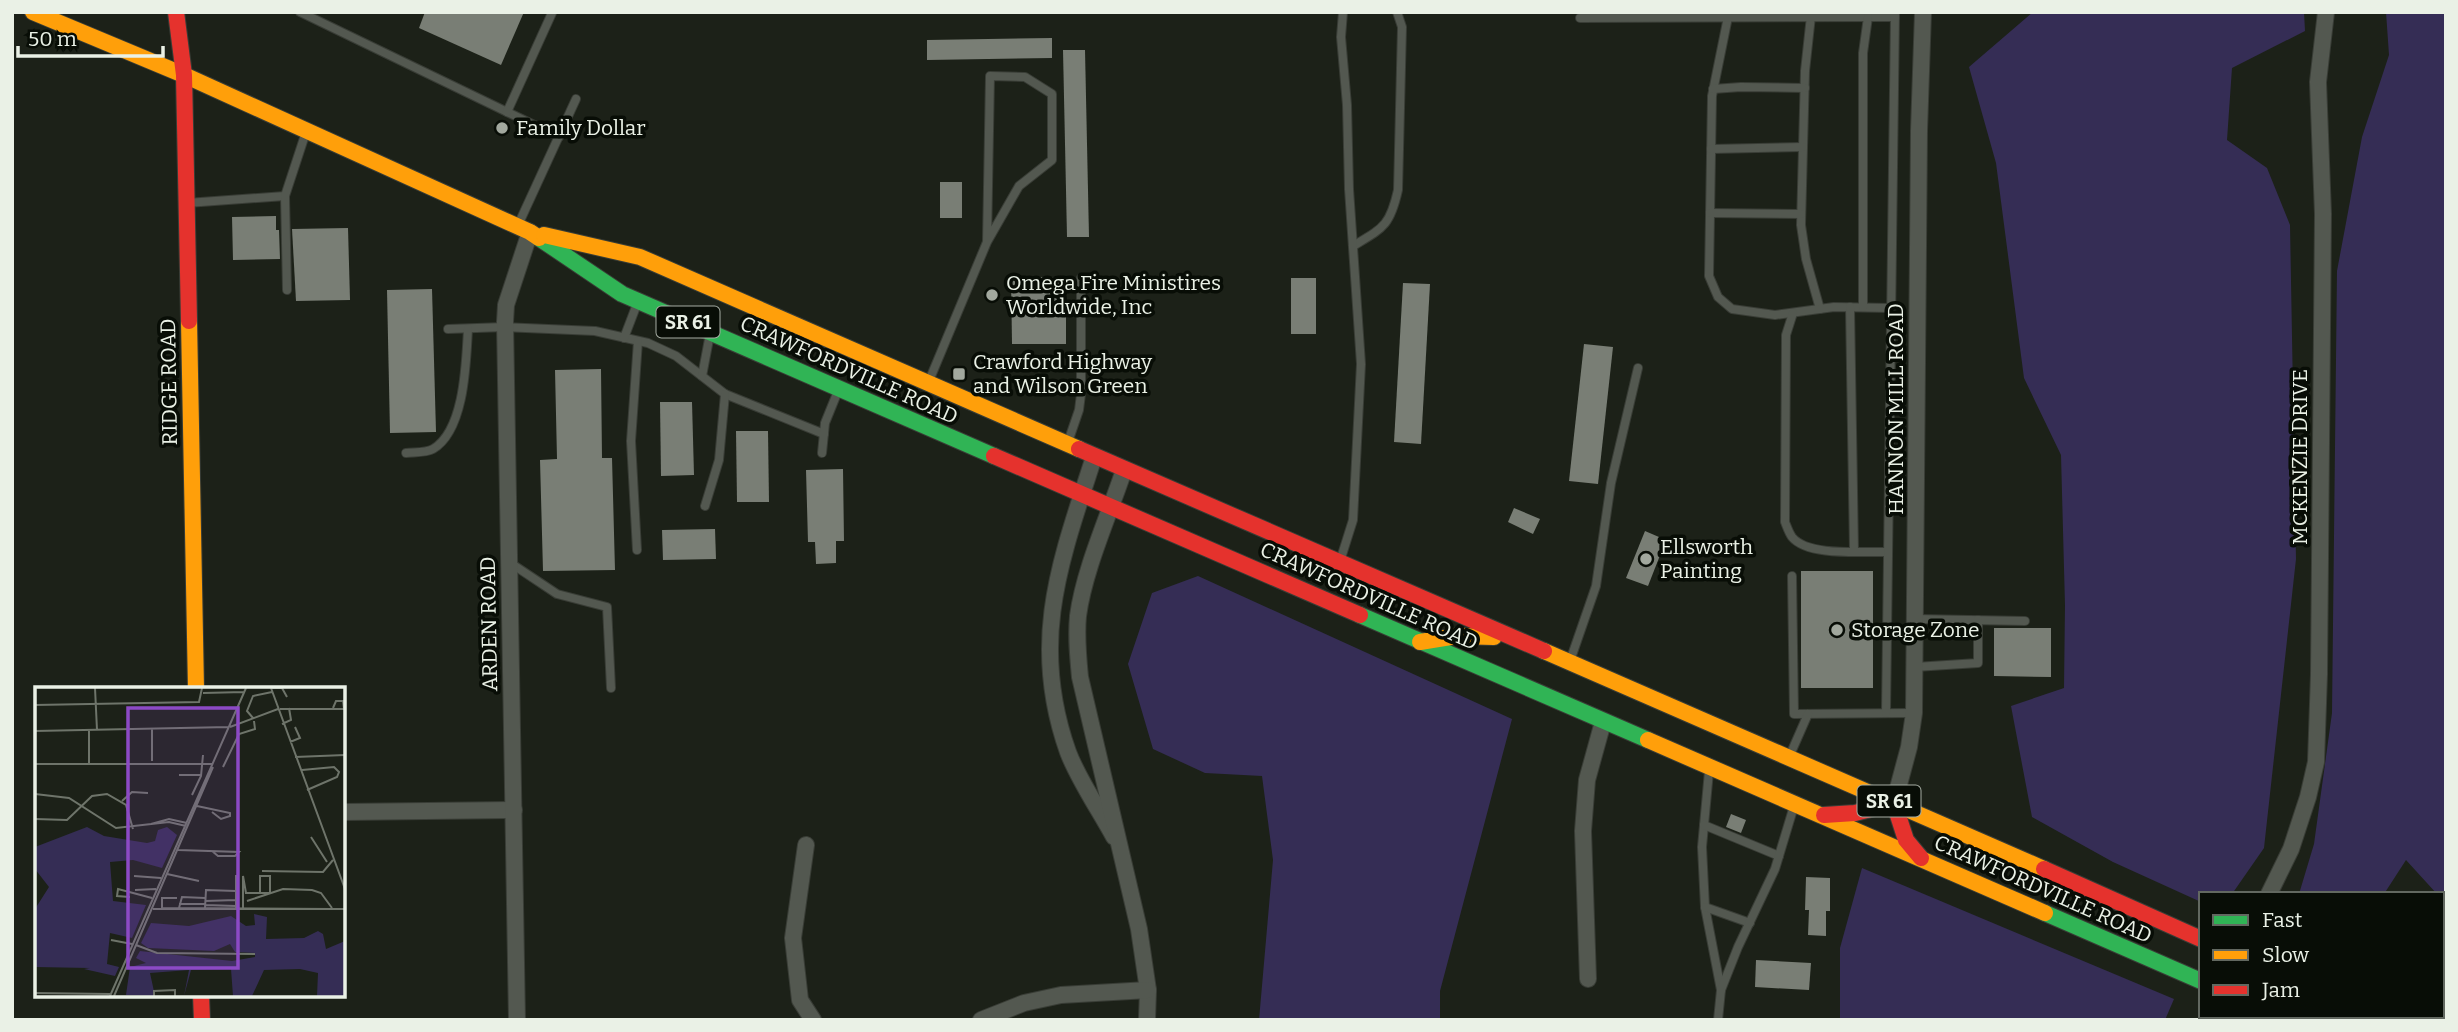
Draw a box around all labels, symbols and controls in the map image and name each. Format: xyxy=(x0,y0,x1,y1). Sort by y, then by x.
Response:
scale bar xyxy=(18,14,163,58)
text: 50 m xyxy=(28,26,77,52)
place label: Family Dollar xyxy=(516,115,646,141)
marker: Family Dollar xyxy=(494,120,510,136)
place label: Omega Fire Ministires Worldwide, Inc xyxy=(1006,270,1221,320)
marker: Omega Fire Ministires Worldwide, Inc xyxy=(984,287,1000,303)
street label: HANNON MILL ROAD xyxy=(1883,303,1909,515)
road number: SR 61 xyxy=(656,306,720,338)
street label: CRAWFORDVILLE ROAD xyxy=(736,310,962,430)
street label: RIDGE ROAD xyxy=(155,318,183,446)
place label: Crawford Highway and Wilson Green xyxy=(973,349,1153,399)
marker: Crawford Highway and Wilson Green xyxy=(951,366,967,382)
street label: MCKENZIE DRIVE xyxy=(2287,369,2313,545)
place label: Ellsworth Painting xyxy=(1660,534,1753,584)
street label: CRAWFORDVILLE ROAD xyxy=(1256,536,1482,656)
marker: Ellsworth Painting xyxy=(1638,551,1654,567)
street label: ARDEN ROAD xyxy=(475,556,503,692)
place label: Storage Zone xyxy=(1851,617,1980,643)
marker: Storage Zone xyxy=(1829,622,1845,638)
inset map xyxy=(35,687,345,997)
road number: SR 61 xyxy=(1857,786,1920,816)
street label: CRAWFORDVILLE ROAD xyxy=(1930,829,2156,949)
legend xyxy=(2199,892,2444,1018)
text: Fast xyxy=(2262,907,2303,933)
text: Slow xyxy=(2262,942,2309,968)
text: Jam xyxy=(2261,977,2300,1003)

